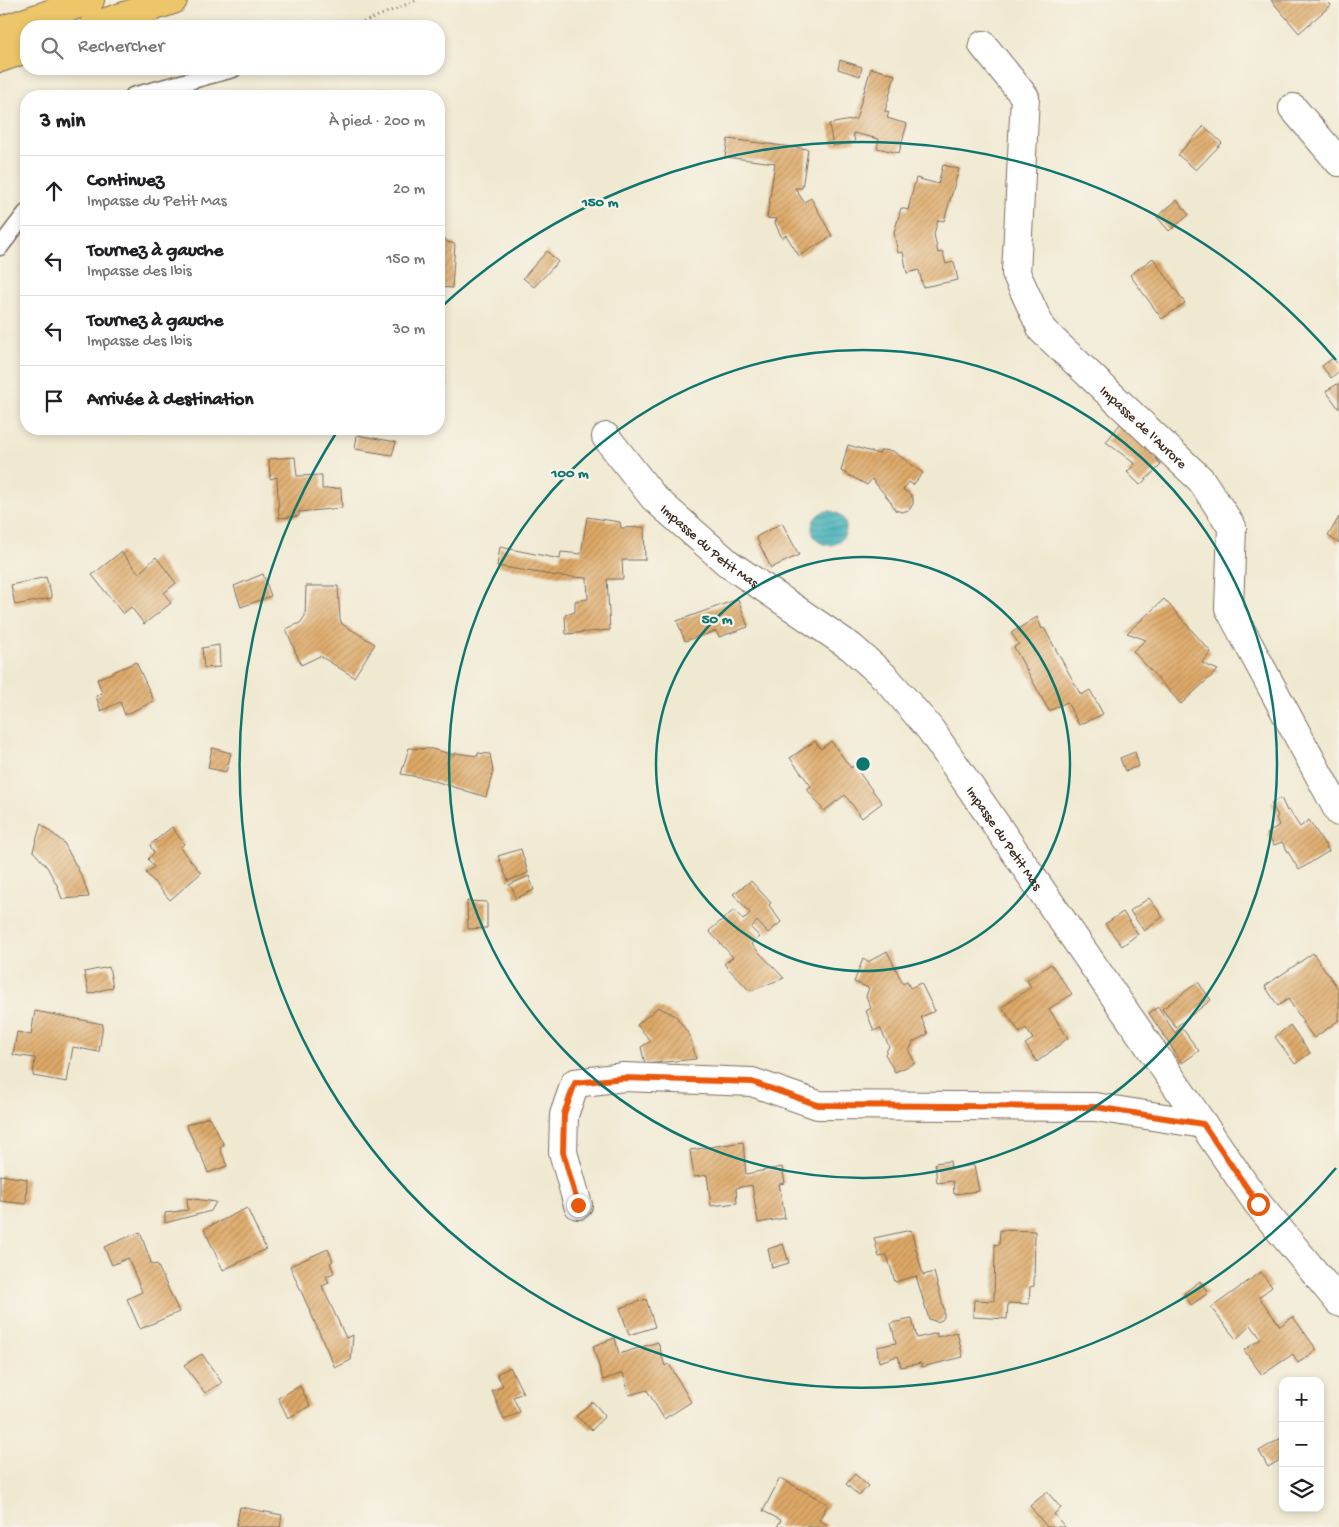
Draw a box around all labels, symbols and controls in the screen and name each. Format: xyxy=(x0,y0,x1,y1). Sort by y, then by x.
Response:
search box xyxy=(20,20,445,75)
icon: search xyxy=(38,34,66,62)
text: Rechercher xyxy=(78,36,164,59)
text: 3 min xyxy=(40,110,85,135)
text: À pied · 200 m xyxy=(329,113,425,132)
text: Continuez xyxy=(87,170,164,193)
icon: ahead xyxy=(40,177,68,205)
text: 20 m xyxy=(393,181,425,200)
text: Impasse du Petit Mas xyxy=(87,193,227,212)
text: 150 m xyxy=(581,194,619,212)
text: Tournez à gauche xyxy=(87,240,223,263)
icon: left xyxy=(40,247,68,275)
text: 150 m xyxy=(386,251,425,270)
text: Impasse des Ibis xyxy=(87,263,192,282)
text: Tournez à gauche xyxy=(87,310,223,333)
icon: left xyxy=(40,317,68,345)
text: 30 m xyxy=(392,321,425,340)
text: Impasse des Ibis xyxy=(87,333,192,352)
street label: Impasse de l'Aurore xyxy=(1095,383,1190,474)
icon: arrive xyxy=(40,387,68,415)
text: Arrivée à destination xyxy=(87,389,253,412)
text: 100 m xyxy=(550,465,589,483)
street label: Impasse du Petit Mas xyxy=(656,502,762,593)
text: 50 m xyxy=(702,611,733,629)
centre of rings xyxy=(854,755,872,773)
street label: Impasse du Petit Mas xyxy=(961,784,1045,895)
route start xyxy=(1247,1193,1270,1216)
route end xyxy=(567,1194,590,1217)
map controls xyxy=(1279,1377,1324,1512)
button: + xyxy=(1279,1377,1324,1422)
button: − xyxy=(1279,1422,1324,1467)
button: layers xyxy=(1279,1467,1324,1512)

